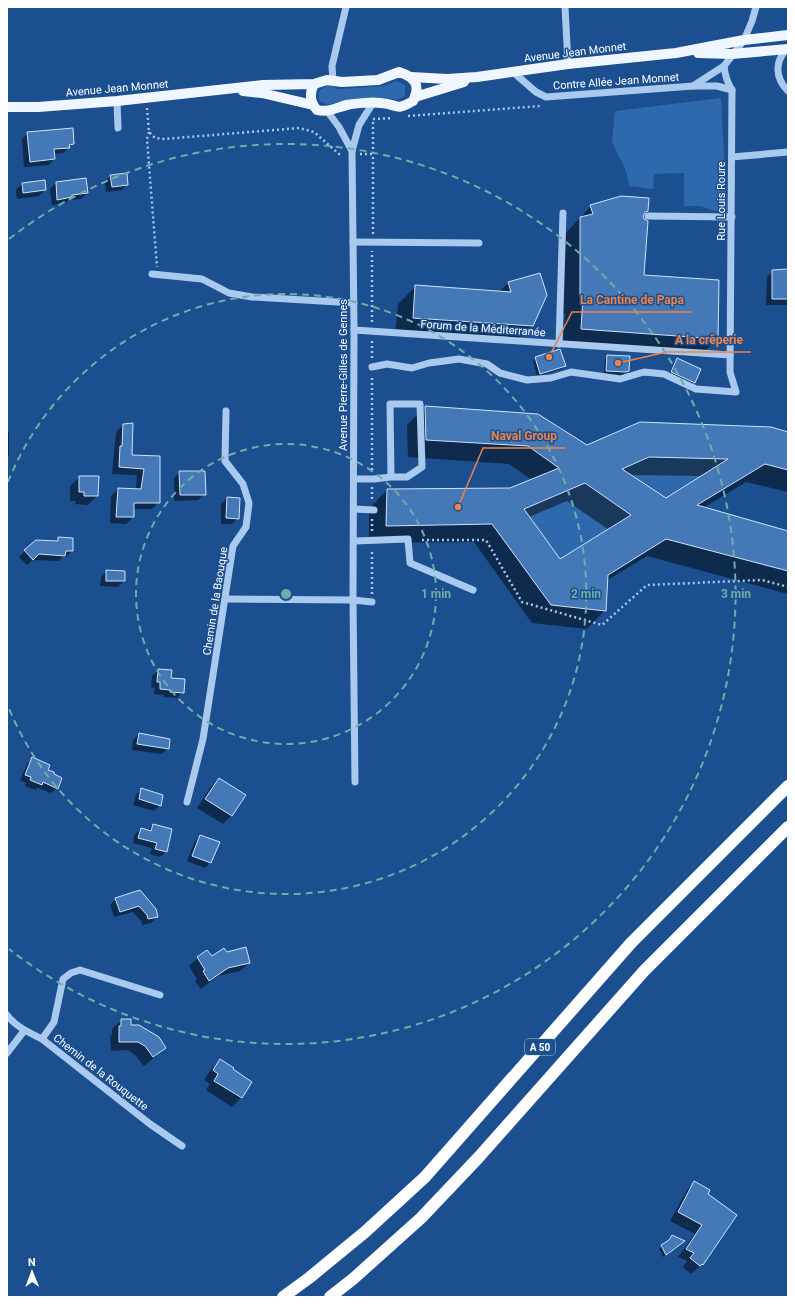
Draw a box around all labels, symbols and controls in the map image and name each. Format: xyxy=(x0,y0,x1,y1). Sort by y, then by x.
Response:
street label: Avenue Jean Monnet xyxy=(523,40,627,65)
street label: Contre Allée Jean Monnet xyxy=(553,71,680,92)
street label: Avenue Jean Monnet xyxy=(65,78,169,99)
street label: Rue Louis Roure xyxy=(715,161,728,241)
callout: La Cantine de Papa xyxy=(572,288,692,312)
text: La Cantine de Papa xyxy=(580,293,684,307)
street label: Avenue Pierre-Gilles de Gennes xyxy=(337,299,350,451)
street label: Forum de la Méditerranée xyxy=(420,318,546,339)
callout: A la crêperie xyxy=(667,328,751,352)
text: A la crêperie xyxy=(675,333,743,347)
callout: Naval Group xyxy=(483,424,565,448)
text: Naval Group xyxy=(491,429,557,443)
street label: Chemin de la Baouque xyxy=(200,546,231,656)
centre of rings xyxy=(279,587,293,601)
text: 1 min xyxy=(421,587,451,601)
text: 2 min xyxy=(571,587,601,601)
text: 3 min xyxy=(721,587,751,601)
street label: Chemin de la Rouquette xyxy=(51,1031,151,1114)
road number: A 50 xyxy=(525,1039,555,1055)
north arrow xyxy=(12,1252,52,1292)
text: N xyxy=(28,1256,36,1269)

